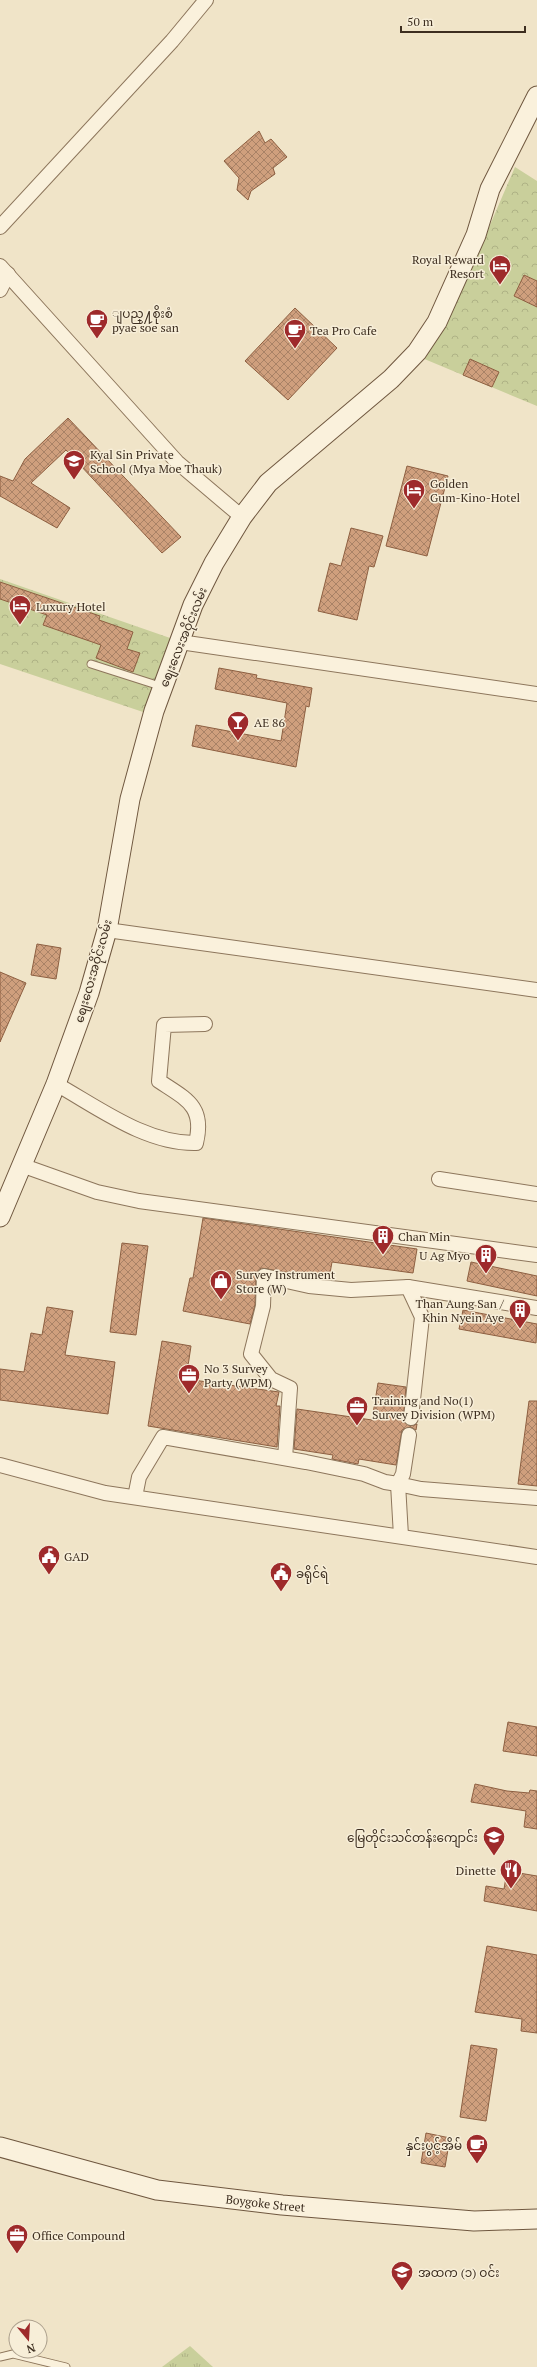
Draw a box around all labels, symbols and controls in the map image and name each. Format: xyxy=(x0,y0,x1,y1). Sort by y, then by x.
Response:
scale bar xyxy=(401,8,525,34)
text: 50 m xyxy=(407,14,434,29)
place label: Royal Reward Resort xyxy=(412,252,485,281)
hotel icon: Royal Reward Resort xyxy=(487,253,513,286)
place label: ျပည္႔စိုးစံ pyae soe san xyxy=(112,305,179,335)
cafe icon: ျပည္႔စိုးစံ pyae soe san xyxy=(84,307,110,340)
cafe icon: Tea Pro Cafe xyxy=(282,317,308,350)
place label: Tea Pro Cafe xyxy=(310,323,377,338)
place label: Kyal Sin Private School (Mya Moe Thauk) xyxy=(90,447,222,476)
school or university icon: Kyal Sin Private School (Mya Moe Thauk) xyxy=(61,448,87,481)
place label: Golden Gum-Kino-Hotel xyxy=(430,476,521,505)
hotel icon: Golden Gum-Kino-Hotel xyxy=(401,477,427,510)
street label: စျေးလေးအဝိုင်းလမ်း xyxy=(155,584,213,690)
hotel icon: Luxury Hotel xyxy=(7,593,33,626)
place label: Luxury Hotel xyxy=(36,599,106,614)
bar icon: AE 86 xyxy=(225,709,251,742)
place label: AE 86 xyxy=(254,715,285,730)
street label: စျေးလေးအဝိုင်းလမ်း xyxy=(70,917,118,1025)
building icon: Chan Min xyxy=(370,1223,396,1256)
place label: Chan Min xyxy=(398,1229,450,1244)
building icon: U Ag Myo xyxy=(473,1242,499,1275)
place label: U Ag Myo xyxy=(419,1248,470,1263)
place label: Survey Instrument Store (W) xyxy=(236,1267,336,1296)
shop icon: Survey Instrument Store (W) xyxy=(208,1268,234,1301)
place label: Than Aung San / Khin Nyein Aye xyxy=(416,1296,505,1325)
building icon: Than Aung San / Khin Nyein Aye xyxy=(507,1297,533,1330)
place label: No 3 Survey Party (WPM) xyxy=(204,1361,272,1390)
office icon: No 3 Survey Party (WPM) xyxy=(176,1362,202,1395)
place label: Training and No(1) Survey Division (WPM) xyxy=(372,1393,495,1422)
office icon: Training and No(1) Survey Division (WPM) xyxy=(344,1394,370,1427)
public building icon: GAD xyxy=(36,1543,62,1576)
place label: GAD xyxy=(64,1549,89,1564)
public building icon: ခရိုင်ရဲ xyxy=(268,1560,294,1593)
place label: ခရိုင်ရဲ xyxy=(296,1565,329,1584)
school or university icon: မြေတိုင်းသင်တန်းကျောင်း xyxy=(481,1824,507,1857)
place label: မြေတိုင်းသင်တန်းကျောင်း xyxy=(347,1829,478,1848)
restaurant icon: Dinette xyxy=(498,1857,524,1890)
place label: Dinette xyxy=(456,1863,496,1878)
cafe icon: နှင်းပွင့်အိမ် xyxy=(464,2132,490,2165)
place label: နှင်းပွင့်အိမ် xyxy=(406,2137,462,2156)
street label: Boygoke Street xyxy=(225,2191,306,2214)
office icon: Office Compound xyxy=(4,2222,30,2255)
place label: Office Compound xyxy=(32,2228,125,2243)
school or university icon: အထက (၁) ဝင်း xyxy=(389,2259,415,2292)
place label: အထက (၁) ဝင်း xyxy=(418,2264,499,2280)
north arrow xyxy=(8,2319,48,2359)
text: N xyxy=(24,2341,37,2357)

